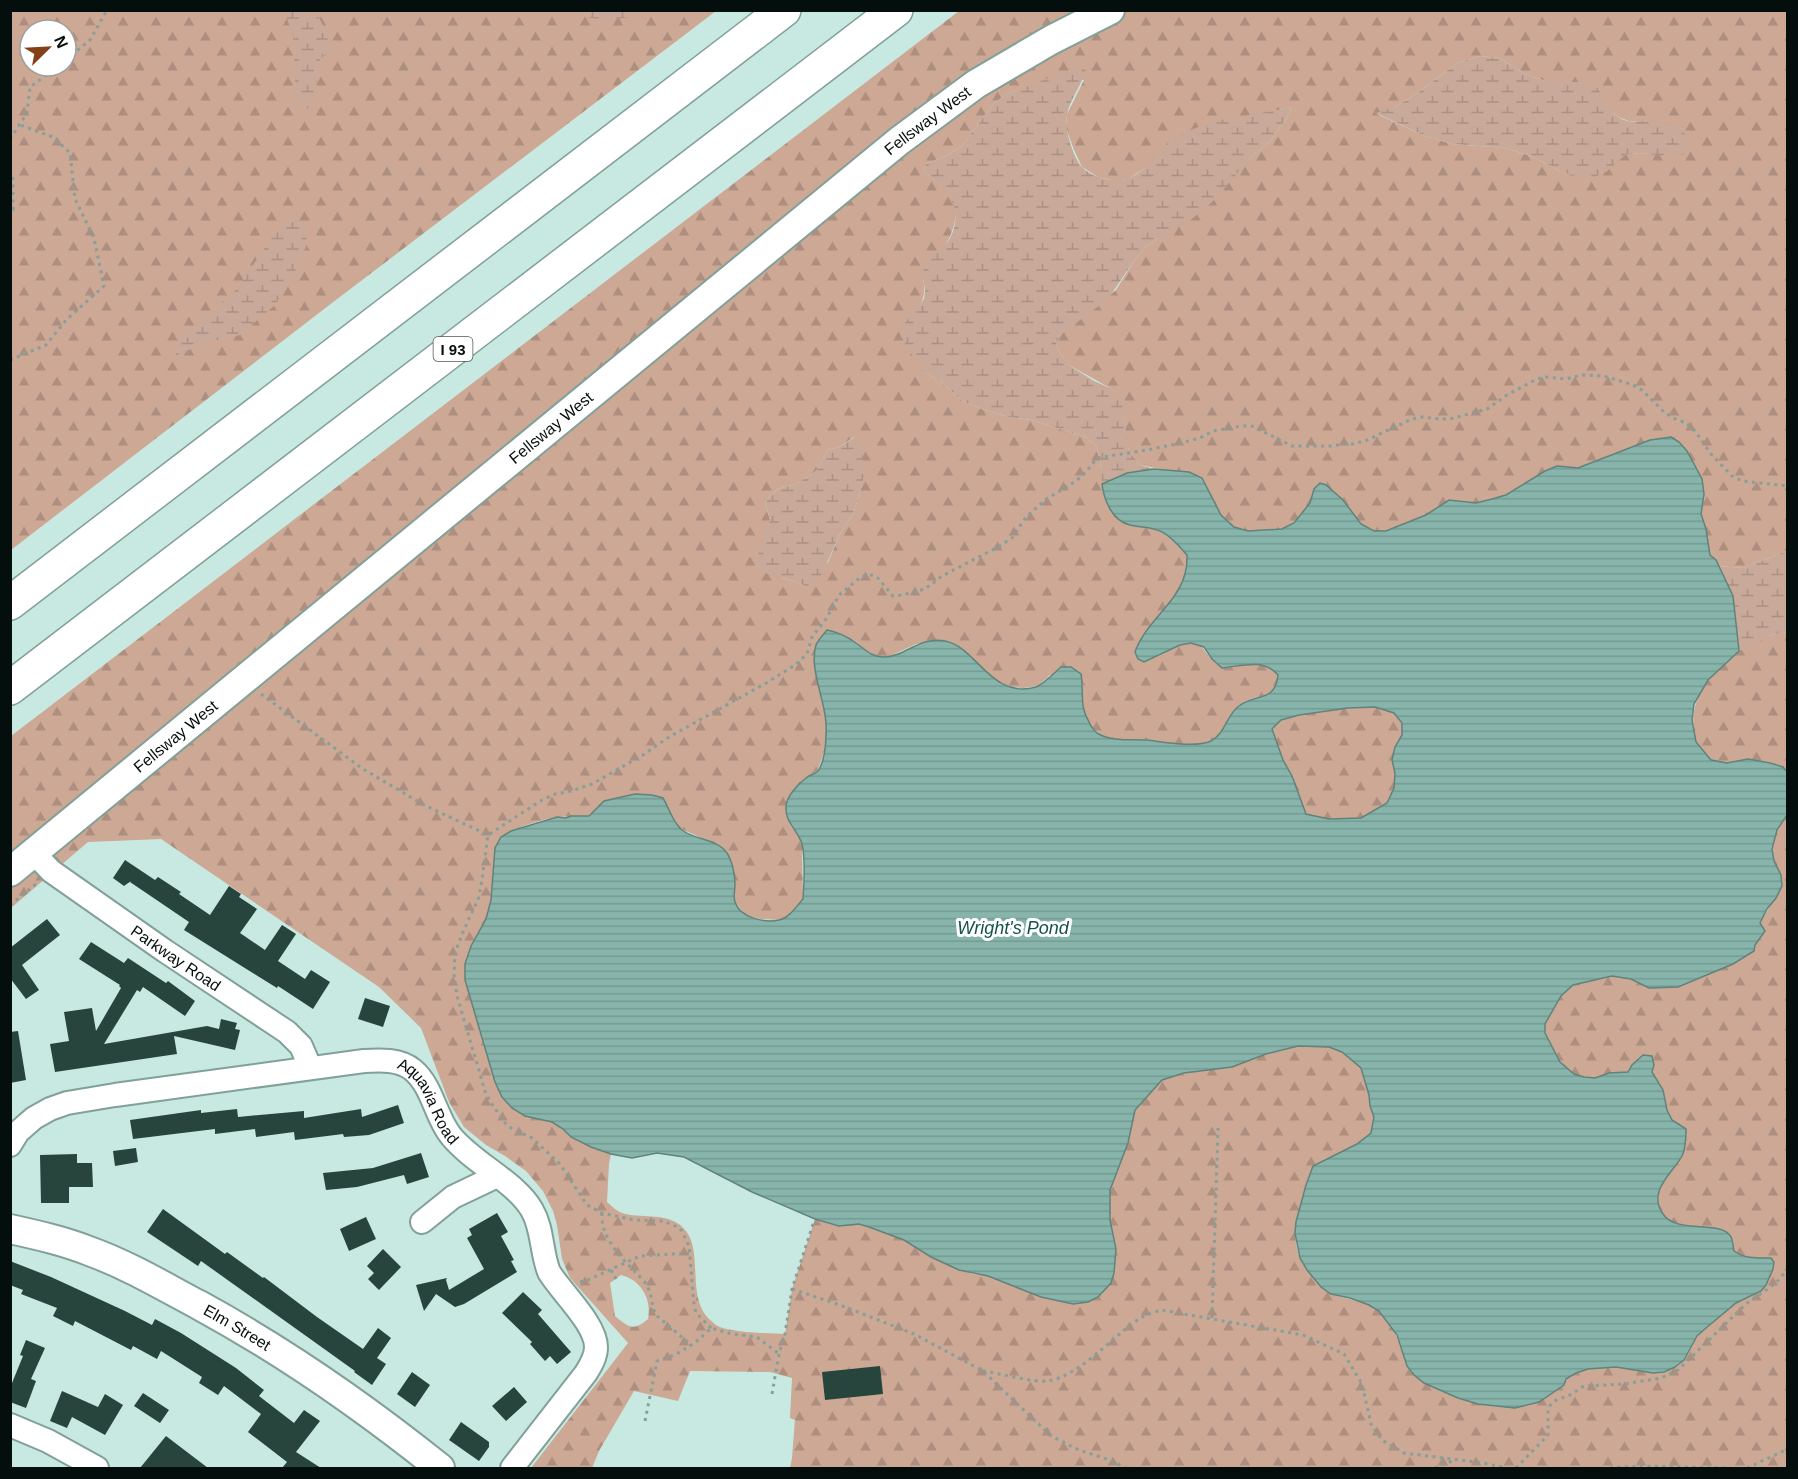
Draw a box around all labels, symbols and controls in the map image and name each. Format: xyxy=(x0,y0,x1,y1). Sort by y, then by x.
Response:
north arrow xyxy=(18,18,78,78)
text: N xyxy=(51,33,71,51)
street label: Fellsway West xyxy=(881,82,974,158)
road number: I 93 xyxy=(434,337,472,361)
street label: Fellsway West xyxy=(506,388,596,467)
street label: Fellsway West xyxy=(130,696,221,775)
water label: Wright's Pond xyxy=(957,918,1070,938)
street label: Parkway Road xyxy=(128,922,224,994)
street label: Aquavia Road xyxy=(396,1055,462,1147)
street label: Elm Street xyxy=(201,1301,274,1354)

